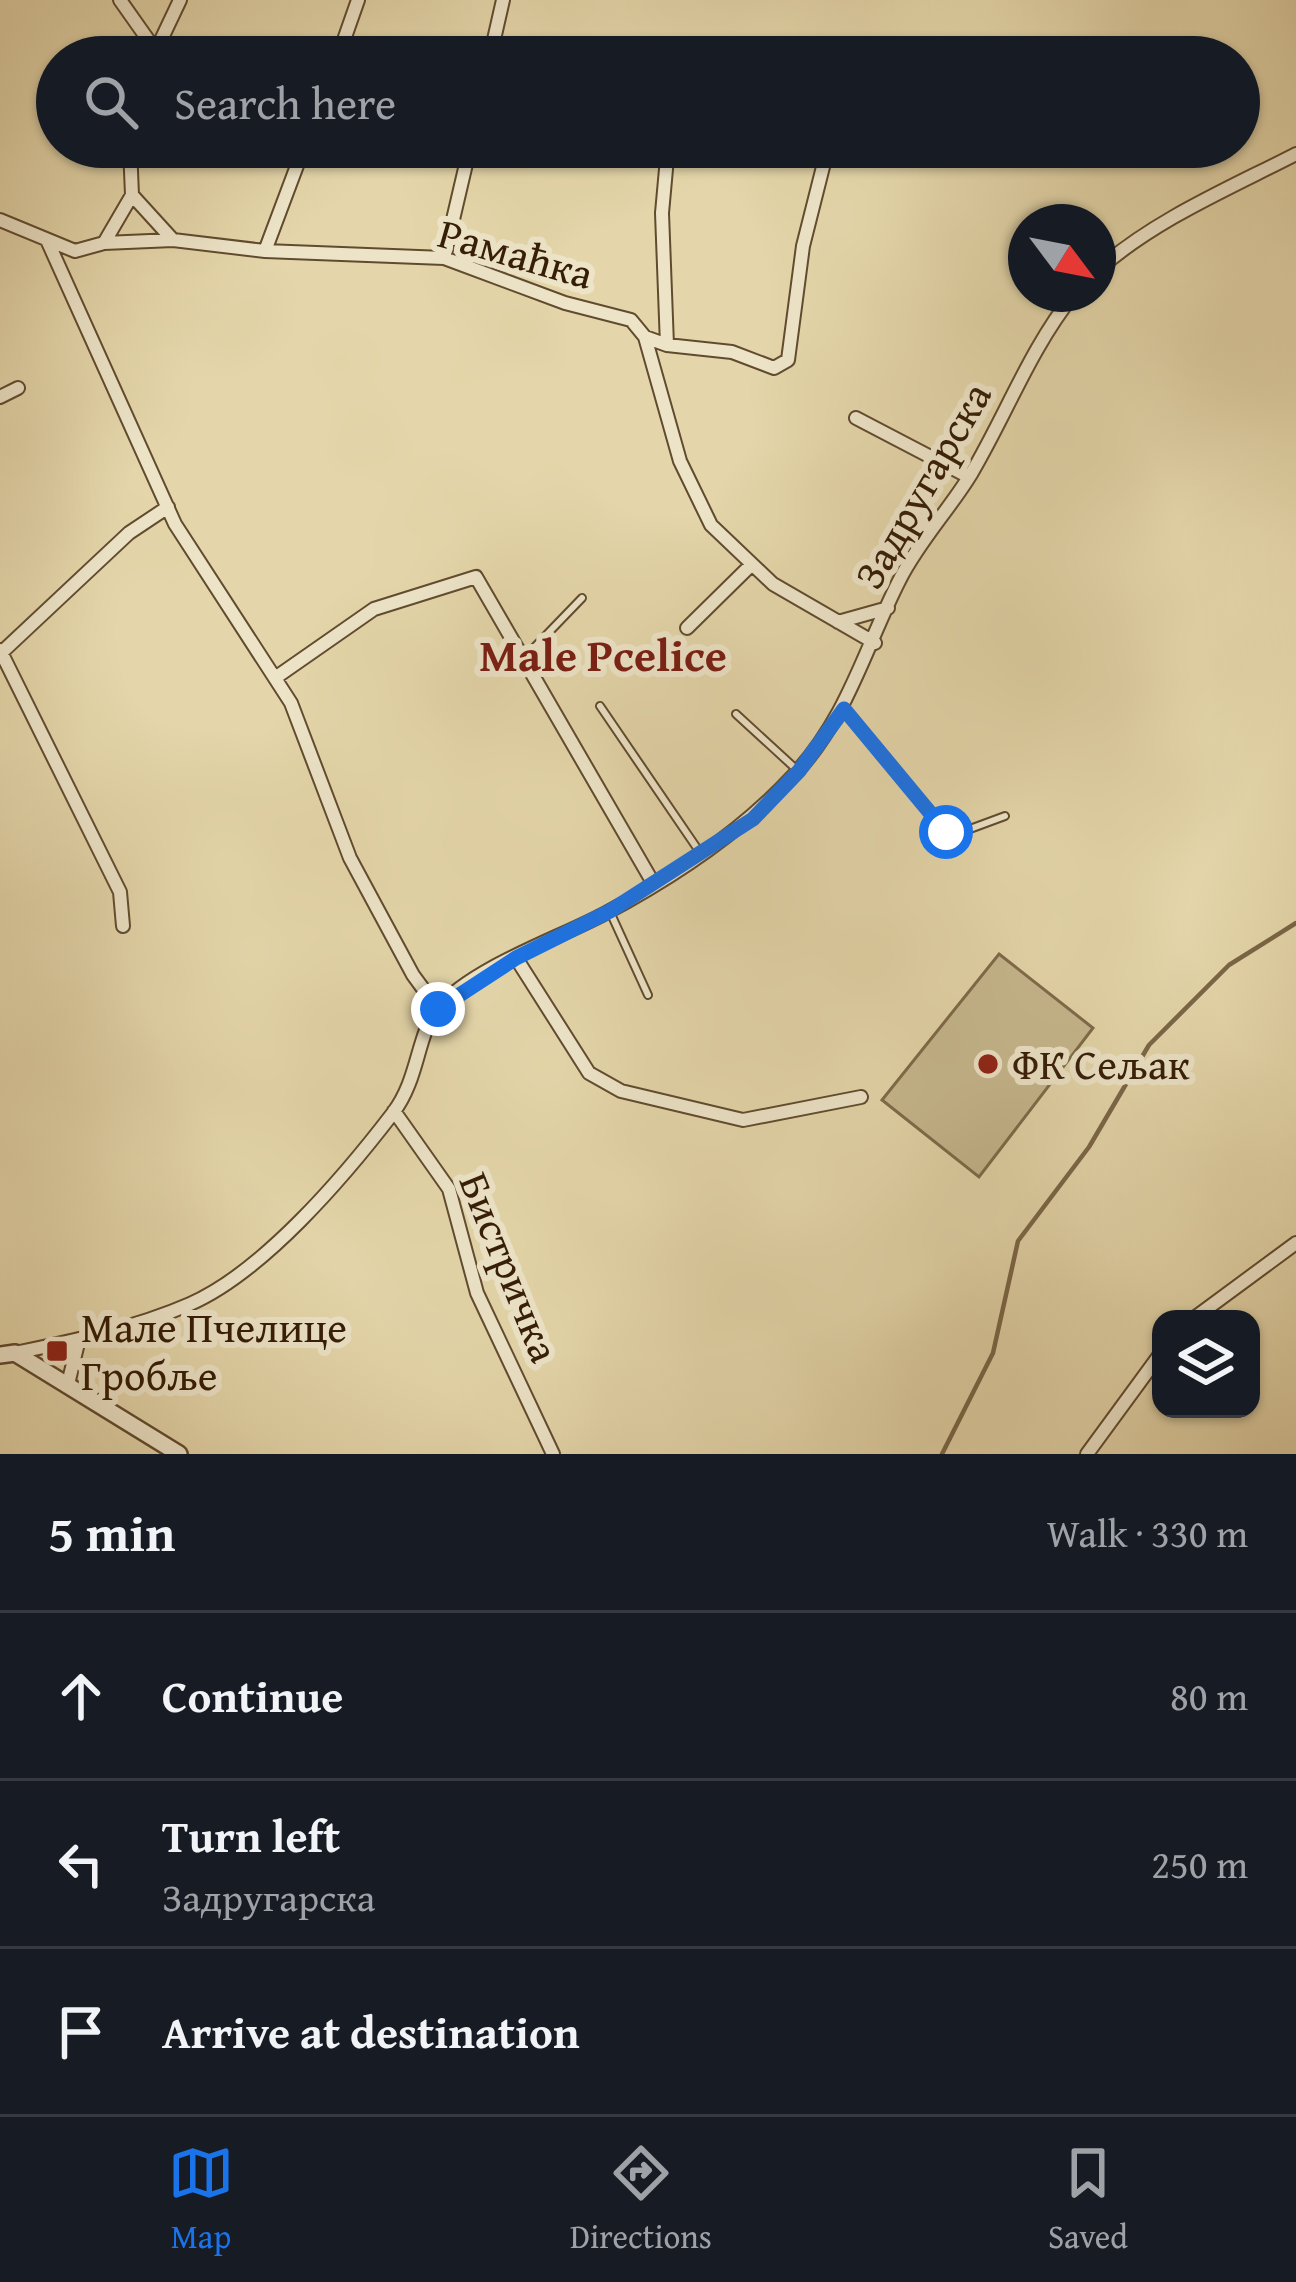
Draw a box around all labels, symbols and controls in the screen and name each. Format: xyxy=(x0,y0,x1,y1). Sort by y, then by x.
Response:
search box xyxy=(36,36,1260,168)
icon: search xyxy=(78,69,144,135)
text: Search here xyxy=(174,70,396,135)
street label: Рамаћка xyxy=(432,201,601,304)
north arrow xyxy=(1008,204,1116,312)
street label: Задругарска xyxy=(838,370,1005,599)
district label: Male Pcelice xyxy=(479,622,727,687)
route start xyxy=(919,805,973,859)
route end xyxy=(411,982,465,1036)
place label: ФК Сељак xyxy=(1012,1033,1190,1094)
marker: ФК Сељак xyxy=(975,1051,1001,1077)
street label: Бистричка xyxy=(445,1163,576,1371)
place label: Мале Пчелице Гробље xyxy=(81,1296,347,1405)
map controls xyxy=(1152,1310,1260,1418)
button: layers xyxy=(1152,1310,1260,1418)
marker: Мале Пчелице Гробље xyxy=(44,1338,70,1364)
text: 5 min xyxy=(48,1495,175,1570)
text: Walk · 330 m xyxy=(1047,1504,1248,1561)
icon: ahead xyxy=(48,1663,114,1729)
text: Continue xyxy=(162,1663,343,1728)
text: 80 m xyxy=(1170,1667,1248,1724)
text: Turn left xyxy=(162,1803,340,1868)
icon: left xyxy=(48,1831,114,1897)
text: 250 m xyxy=(1151,1835,1248,1892)
text: Задругарска xyxy=(162,1868,375,1925)
icon: arrive xyxy=(48,1999,114,2065)
text: Arrive at destination xyxy=(162,1999,580,2064)
tab: Map xyxy=(168,2140,234,2260)
tab: Directions xyxy=(570,2140,712,2260)
tab: Saved xyxy=(1048,2140,1128,2260)

